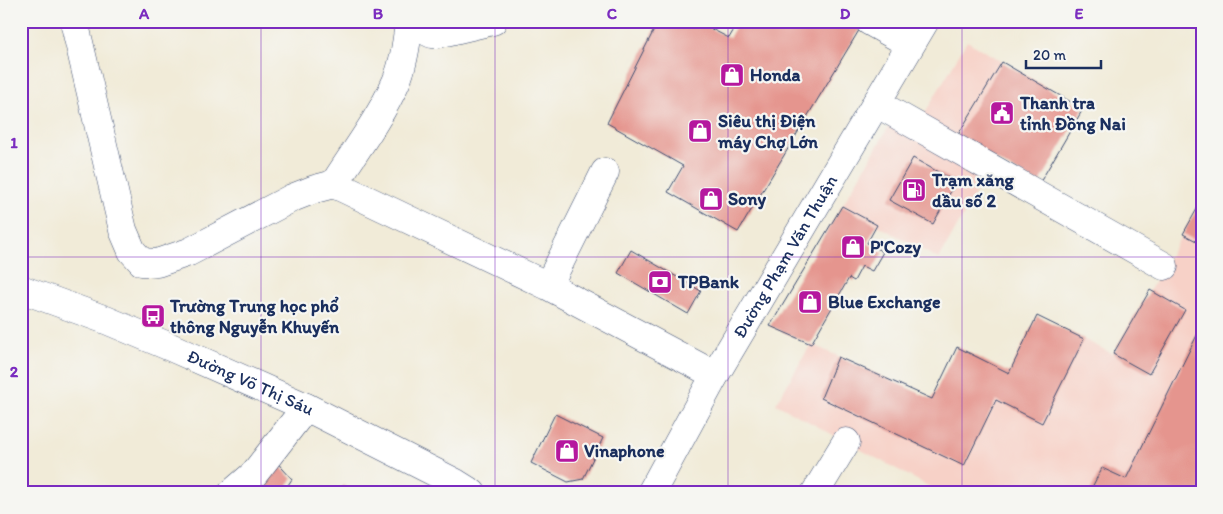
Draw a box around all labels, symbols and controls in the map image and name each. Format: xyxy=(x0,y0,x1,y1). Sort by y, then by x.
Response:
text: A xyxy=(138,4,150,23)
text: B xyxy=(373,4,384,23)
text: C xyxy=(607,4,618,23)
text: D xyxy=(840,4,851,23)
text: E xyxy=(1075,4,1084,23)
scale bar xyxy=(1026,38,1100,70)
text: 20 m xyxy=(1033,46,1067,64)
shop icon: Honda xyxy=(719,62,745,88)
place label: Honda xyxy=(750,64,800,86)
place label: Thanh tra tỉnh Đồng Nai xyxy=(1019,92,1126,135)
public building icon: Thanh tra tỉnh Đồng Nai xyxy=(989,100,1015,126)
place label: Siêu thị Điện máy Chợ Lớn xyxy=(717,110,819,153)
shop icon: Siêu thị Điện máy Chợ Lớn xyxy=(687,118,713,144)
text: 1 xyxy=(10,133,18,152)
place label: Trạm xăng dầu số 2 xyxy=(931,169,1015,212)
street label: Đường Phạm Văn Thuận xyxy=(728,171,842,342)
fuel station icon: Trạm xăng dầu số 2 xyxy=(901,177,927,203)
shop icon: Sony xyxy=(698,186,724,212)
place label: Sony xyxy=(728,188,767,210)
shop icon: P'Cozy xyxy=(840,234,866,260)
place label: P'Cozy xyxy=(870,236,922,258)
bank icon: TPBank xyxy=(647,269,673,295)
place label: TPBank xyxy=(677,271,740,293)
shop icon: Blue Exchange xyxy=(797,289,823,315)
place label: Blue Exchange xyxy=(828,291,941,313)
place label: Trường Trung học phổ thông Nguyễn Khuyến xyxy=(169,295,340,338)
bus stop icon: Trường Trung học phổ thông Nguyễn Khuyến xyxy=(140,303,166,329)
street label: Đường Võ Thị Sáu xyxy=(184,345,318,420)
text: 2 xyxy=(10,362,19,381)
shop icon: Vinaphone xyxy=(554,438,580,464)
place label: Vinaphone xyxy=(584,440,665,462)

